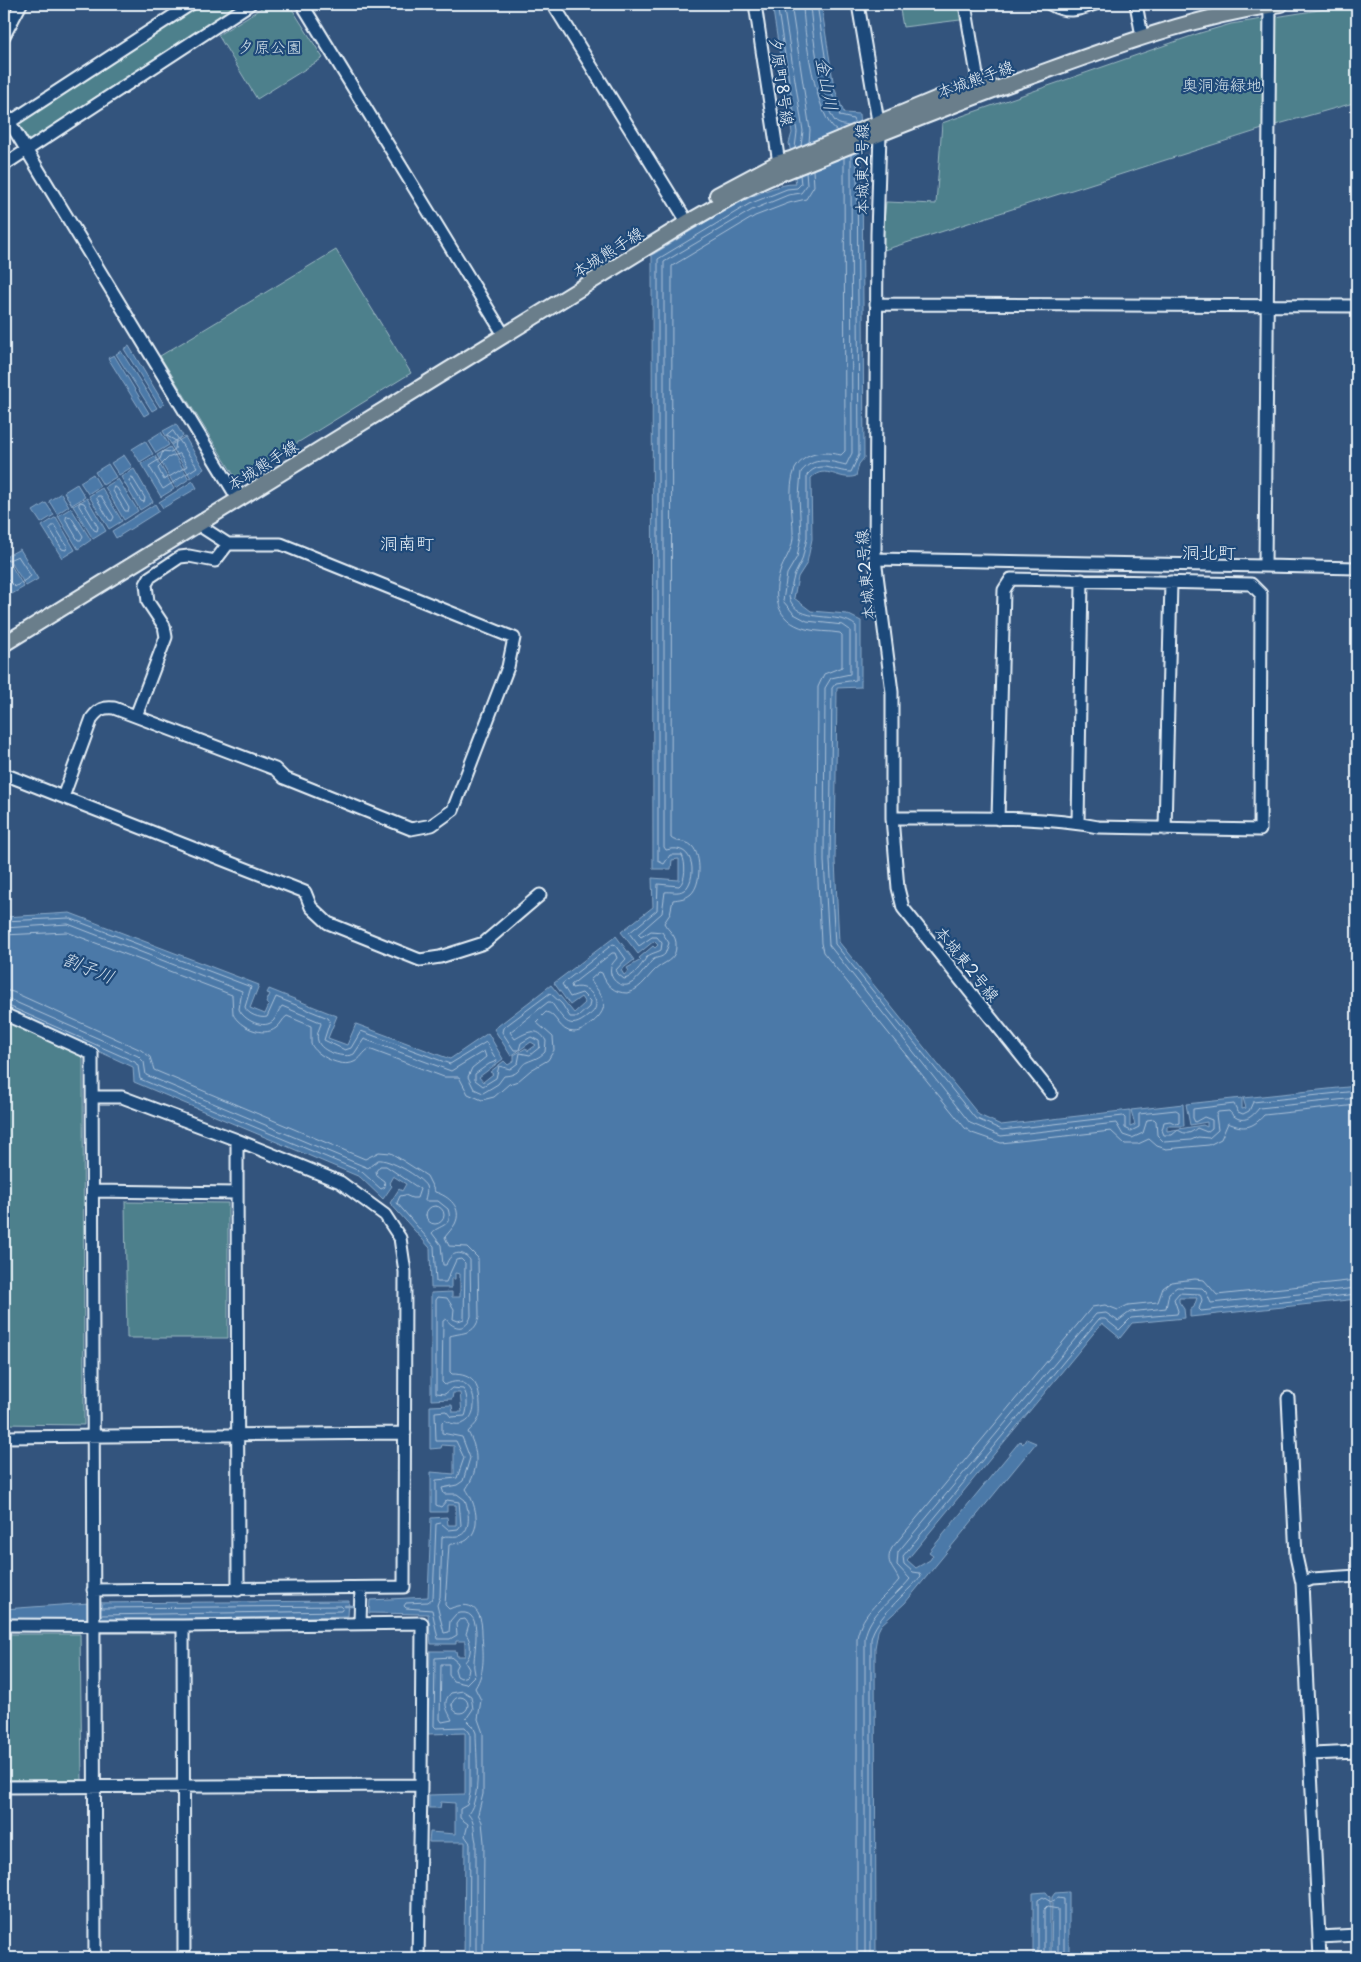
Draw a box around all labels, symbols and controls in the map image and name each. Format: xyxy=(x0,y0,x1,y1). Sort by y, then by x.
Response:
park label: 夕原公園 xyxy=(238,34,302,58)
street label: 夕原町8号線 xyxy=(765,35,801,127)
street label: 本城熊手線 xyxy=(933,53,1017,103)
water label: 金山川 xyxy=(810,55,846,113)
park label: 奥洞海緑地 xyxy=(1182,72,1262,96)
street label: 本城東2号線 xyxy=(849,123,873,215)
street label: 本城熊手線 xyxy=(567,220,647,282)
street label: 本城熊手線 xyxy=(222,433,302,495)
street label: 本城東2号線 xyxy=(848,528,880,622)
district label: 洞南町 xyxy=(380,529,434,556)
district label: 洞北町 xyxy=(1182,538,1236,565)
street label: 本城東2号線 xyxy=(930,920,1006,1006)
water label: 割子川 xyxy=(59,944,119,990)

